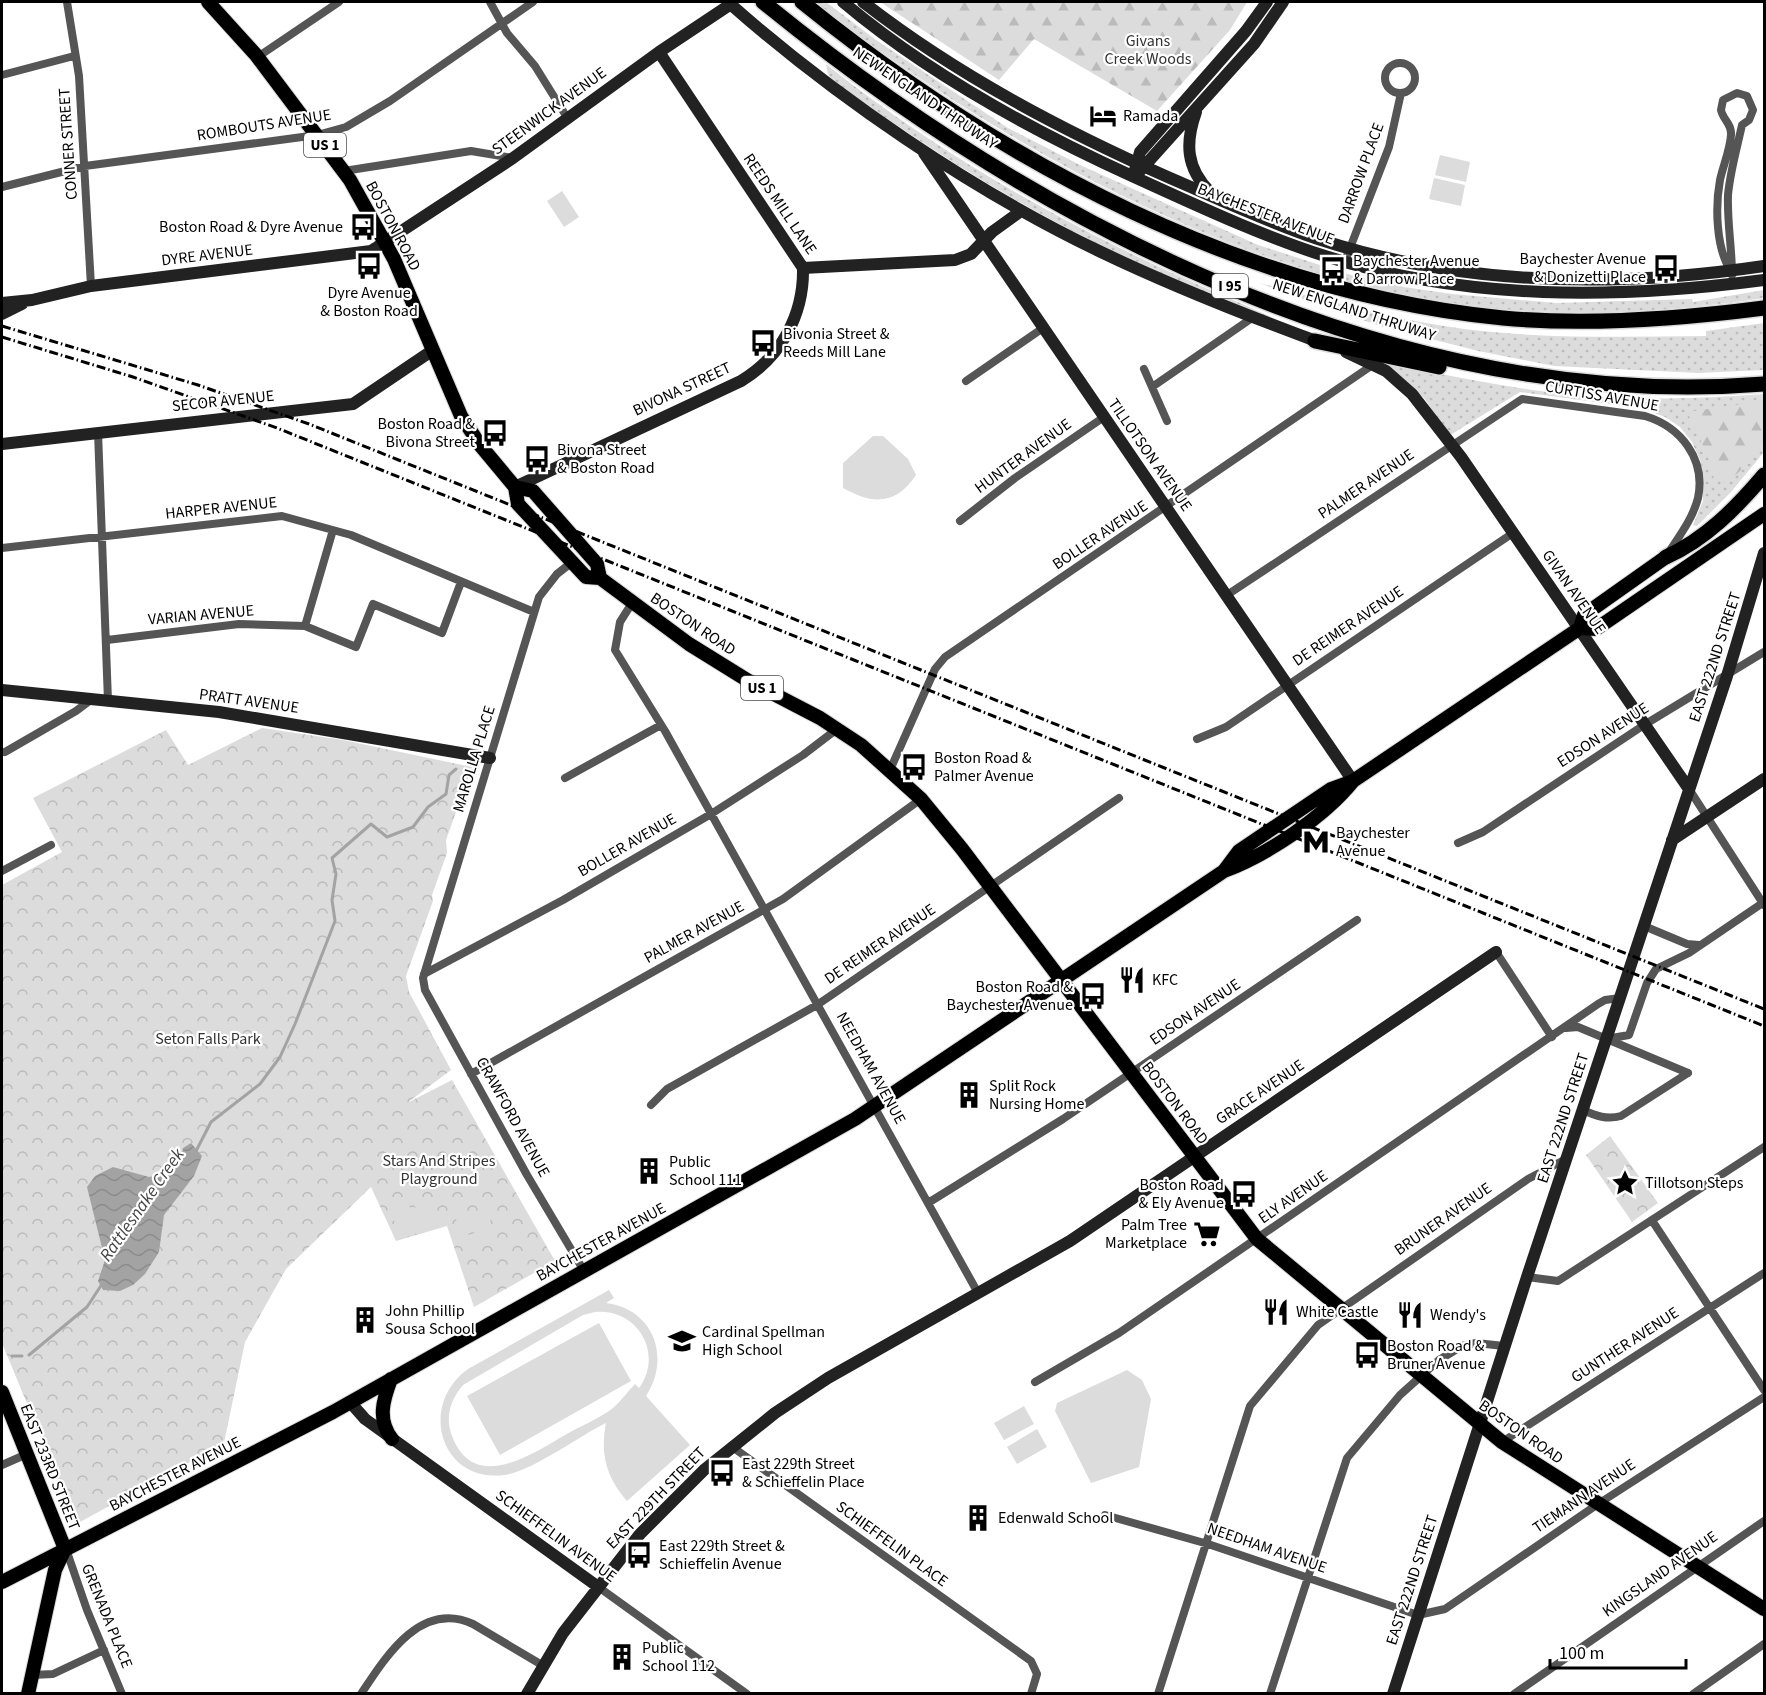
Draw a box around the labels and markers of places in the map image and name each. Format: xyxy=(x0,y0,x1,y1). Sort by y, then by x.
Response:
hotel icon: Ramada xyxy=(1088,101,1118,131)
place label: Ramada xyxy=(1123,105,1178,127)
bus stop icon: Boston Road & Dyre Avenue xyxy=(348,212,378,242)
place label: Boston Road & Dyre Avenue xyxy=(159,216,343,238)
place label: Baychester Avenue & Donizetti Place xyxy=(1520,248,1646,288)
place label: Baychester Avenue & Darrow Place xyxy=(1353,250,1479,290)
bus stop icon: Dyre Avenue & Boston Road xyxy=(354,251,384,281)
bus stop icon: Baychester Avenue & Donizetti Place xyxy=(1651,253,1681,283)
bus stop icon: Baychester Avenue & Darrow Place xyxy=(1318,255,1348,285)
place label: Dyre Avenue & Boston Road xyxy=(320,282,418,322)
place label: Bivonia Street & Reeds Mill Lane xyxy=(783,323,890,363)
bus stop icon: Bivonia Street & Reeds Mill Lane xyxy=(748,328,778,358)
place label: Boston Road & Bivona Street xyxy=(377,413,476,453)
bus stop icon: Boston Road & Bivona Street xyxy=(480,418,510,448)
place label: Bivona Street & Boston Road xyxy=(557,439,655,479)
bus stop icon: Bivona Street & Boston Road xyxy=(522,444,552,474)
place label: Boston Road & Palmer Avenue xyxy=(934,747,1034,787)
bus stop icon: Boston Road & Palmer Avenue xyxy=(899,752,929,782)
place label: Baychester Avenue xyxy=(1336,822,1410,862)
metro station icon: Baychester Avenue xyxy=(1301,827,1331,857)
restaurant icon: KFC xyxy=(1117,965,1147,995)
place label: KFC xyxy=(1152,969,1178,991)
place label: Boston Road & Baychester Avenue xyxy=(947,976,1073,1016)
bus stop icon: Boston Road & Baychester Avenue xyxy=(1078,981,1108,1011)
place label: Split Rock Nursing Home xyxy=(989,1075,1085,1115)
building icon: Split Rock Nursing Home xyxy=(954,1080,984,1110)
place label: Public School 111 xyxy=(669,1151,742,1191)
building icon: Public School 111 xyxy=(634,1156,664,1186)
place icon: Tillotson Steps xyxy=(1610,1168,1640,1198)
place label: Tillotson Steps xyxy=(1645,1172,1744,1194)
place label: Boston Road & Ely Avenue xyxy=(1139,1174,1224,1214)
bus stop icon: Boston Road & Ely Avenue xyxy=(1229,1179,1259,1209)
place label: Palm Tree Marketplace xyxy=(1105,1214,1187,1254)
supermarket icon: Palm Tree Marketplace xyxy=(1192,1219,1222,1249)
restaurant icon: White Castle xyxy=(1261,1297,1291,1327)
place label: John Phillip Sousa School xyxy=(385,1300,475,1340)
restaurant icon: Wendy's xyxy=(1395,1300,1425,1330)
place label: White Castle xyxy=(1296,1301,1379,1323)
place label: Wendy's xyxy=(1430,1304,1486,1326)
building icon: John Phillip Sousa School xyxy=(350,1305,380,1335)
place label: Cardinal Spellman High School xyxy=(702,1321,825,1361)
school or university icon: Cardinal Spellman High School xyxy=(667,1326,697,1356)
place label: Boston Road & Bruner Avenue xyxy=(1387,1335,1485,1375)
bus stop icon: Boston Road & Bruner Avenue xyxy=(1352,1340,1382,1370)
place label: East 229th Street & Schieffelin Place xyxy=(742,1453,864,1493)
bus stop icon: East 229th Street & Schieffelin Place xyxy=(707,1458,737,1488)
building icon: Edenwald School xyxy=(963,1503,993,1533)
place label: Edenwald School xyxy=(998,1507,1113,1529)
place label: East 229th Street & Schieffelin Avenue xyxy=(659,1535,785,1575)
bus stop icon: East 229th Street & Schieffelin Avenue xyxy=(624,1540,654,1570)
place label: Public School 112 xyxy=(642,1637,715,1677)
building icon: Public School 112 xyxy=(607,1642,637,1672)

